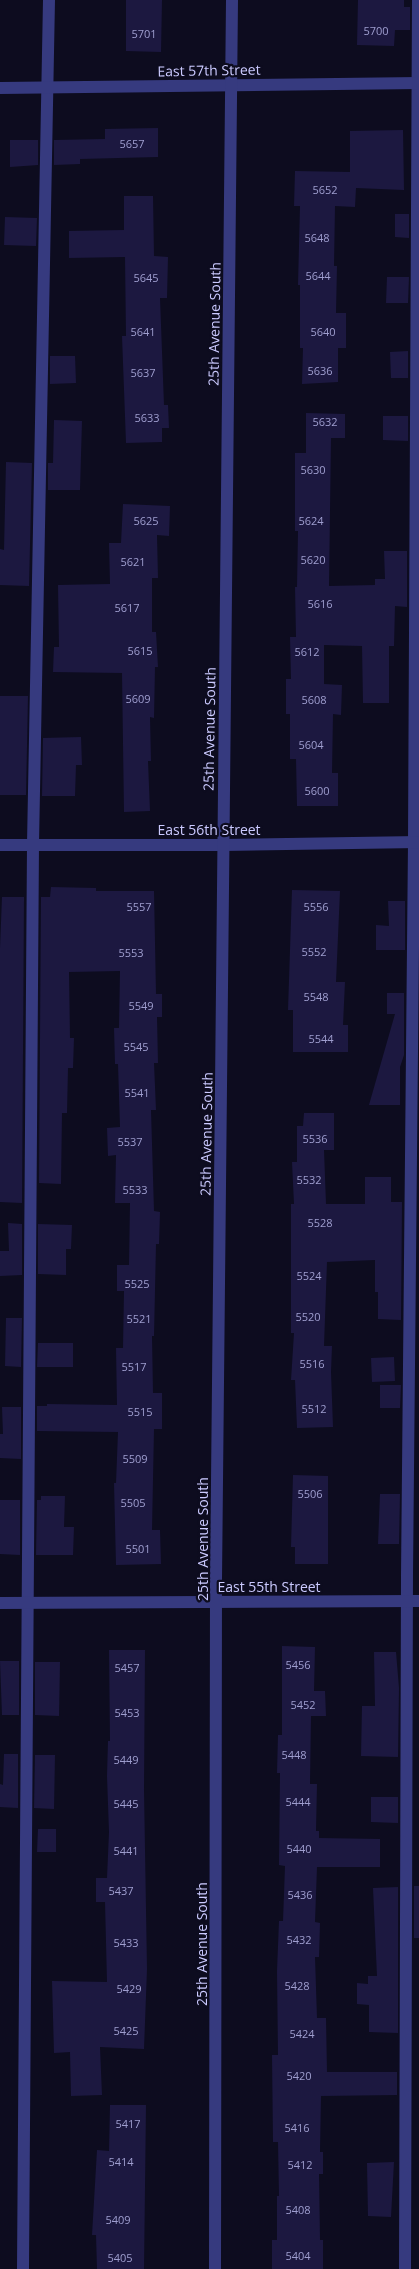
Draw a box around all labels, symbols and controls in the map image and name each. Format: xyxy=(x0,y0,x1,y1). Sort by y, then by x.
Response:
house number: 5700 xyxy=(363,23,389,38)
house number: 5701 xyxy=(131,26,157,41)
street label: East 57th Street xyxy=(157,60,261,80)
house number: 5657 xyxy=(119,136,145,151)
house number: 5652 xyxy=(312,182,338,197)
house number: 5648 xyxy=(304,230,330,245)
street label: 25th Avenue South xyxy=(203,262,225,386)
house number: 5644 xyxy=(305,268,331,283)
house number: 5645 xyxy=(133,270,159,285)
house number: 5641 xyxy=(130,324,156,339)
house number: 5640 xyxy=(310,324,336,339)
house number: 5636 xyxy=(307,363,333,378)
house number: 5637 xyxy=(130,365,156,380)
house number: 5633 xyxy=(134,410,160,425)
house number: 5632 xyxy=(312,414,338,429)
house number: 5630 xyxy=(300,462,326,477)
house number: 5625 xyxy=(133,513,159,528)
house number: 5624 xyxy=(298,513,324,528)
house number: 5620 xyxy=(300,552,326,567)
house number: 5621 xyxy=(120,554,146,569)
house number: 5616 xyxy=(307,596,333,611)
house number: 5617 xyxy=(114,600,140,615)
house number: 5615 xyxy=(127,643,153,658)
house number: 5612 xyxy=(294,644,320,659)
street label: 25th Avenue South xyxy=(198,667,220,791)
house number: 5609 xyxy=(125,691,151,706)
house number: 5608 xyxy=(301,692,327,707)
house number: 5604 xyxy=(298,737,324,752)
house number: 5600 xyxy=(304,783,330,798)
street label: East 56th Street xyxy=(157,820,261,839)
house number: 5557 xyxy=(126,899,152,914)
house number: 5556 xyxy=(303,899,329,914)
house number: 5552 xyxy=(301,944,327,959)
house number: 5553 xyxy=(118,945,144,960)
house number: 5548 xyxy=(303,989,329,1004)
house number: 5549 xyxy=(128,998,154,1013)
house number: 5544 xyxy=(308,1031,334,1046)
house number: 5545 xyxy=(123,1039,149,1054)
street label: 25th Avenue South xyxy=(195,1072,217,1196)
house number: 5541 xyxy=(124,1085,150,1100)
house number: 5536 xyxy=(302,1131,328,1146)
house number: 5537 xyxy=(117,1134,143,1149)
house number: 5532 xyxy=(296,1172,322,1187)
house number: 5533 xyxy=(122,1182,148,1197)
house number: 5528 xyxy=(307,1215,333,1230)
house number: 5524 xyxy=(296,1268,322,1283)
house number: 5525 xyxy=(124,1276,150,1291)
house number: 5520 xyxy=(295,1309,321,1324)
house number: 5521 xyxy=(126,1311,152,1326)
house number: 5516 xyxy=(299,1356,325,1371)
house number: 5517 xyxy=(121,1359,147,1374)
house number: 5512 xyxy=(301,1401,327,1416)
house number: 5515 xyxy=(127,1404,153,1419)
house number: 5509 xyxy=(122,1451,148,1466)
street label: 25th Avenue South xyxy=(193,1477,212,1601)
house number: 5506 xyxy=(297,1486,323,1501)
house number: 5505 xyxy=(120,1495,146,1510)
house number: 5501 xyxy=(125,1541,151,1556)
street label: East 55th Street xyxy=(217,1577,321,1596)
house number: 5456 xyxy=(285,1657,311,1672)
house number: 5457 xyxy=(114,1660,140,1675)
house number: 5452 xyxy=(290,1697,316,1712)
house number: 5453 xyxy=(114,1705,140,1720)
house number: 5448 xyxy=(281,1747,307,1762)
house number: 5449 xyxy=(113,1752,139,1767)
house number: 5444 xyxy=(285,1794,311,1809)
house number: 5445 xyxy=(113,1796,139,1811)
house number: 5440 xyxy=(286,1841,312,1856)
house number: 5441 xyxy=(113,1843,139,1858)
street label: 25th Avenue South xyxy=(192,1882,211,2006)
house number: 5437 xyxy=(108,1883,134,1898)
house number: 5436 xyxy=(287,1887,313,1902)
house number: 5432 xyxy=(286,1932,312,1947)
house number: 5433 xyxy=(113,1935,139,1950)
house number: 5428 xyxy=(284,1978,310,1993)
house number: 5429 xyxy=(116,1981,142,1996)
house number: 5425 xyxy=(113,2023,139,2038)
house number: 5424 xyxy=(289,2026,315,2041)
house number: 5420 xyxy=(286,2068,312,2083)
house number: 5417 xyxy=(115,2116,141,2131)
house number: 5416 xyxy=(284,2120,310,2135)
house number: 5414 xyxy=(108,2154,134,2169)
house number: 5412 xyxy=(287,2157,313,2172)
house number: 5408 xyxy=(285,2202,311,2217)
house number: 5409 xyxy=(105,2212,131,2227)
house number: 5404 xyxy=(285,2248,311,2263)
house number: 5405 xyxy=(107,2250,133,2265)

